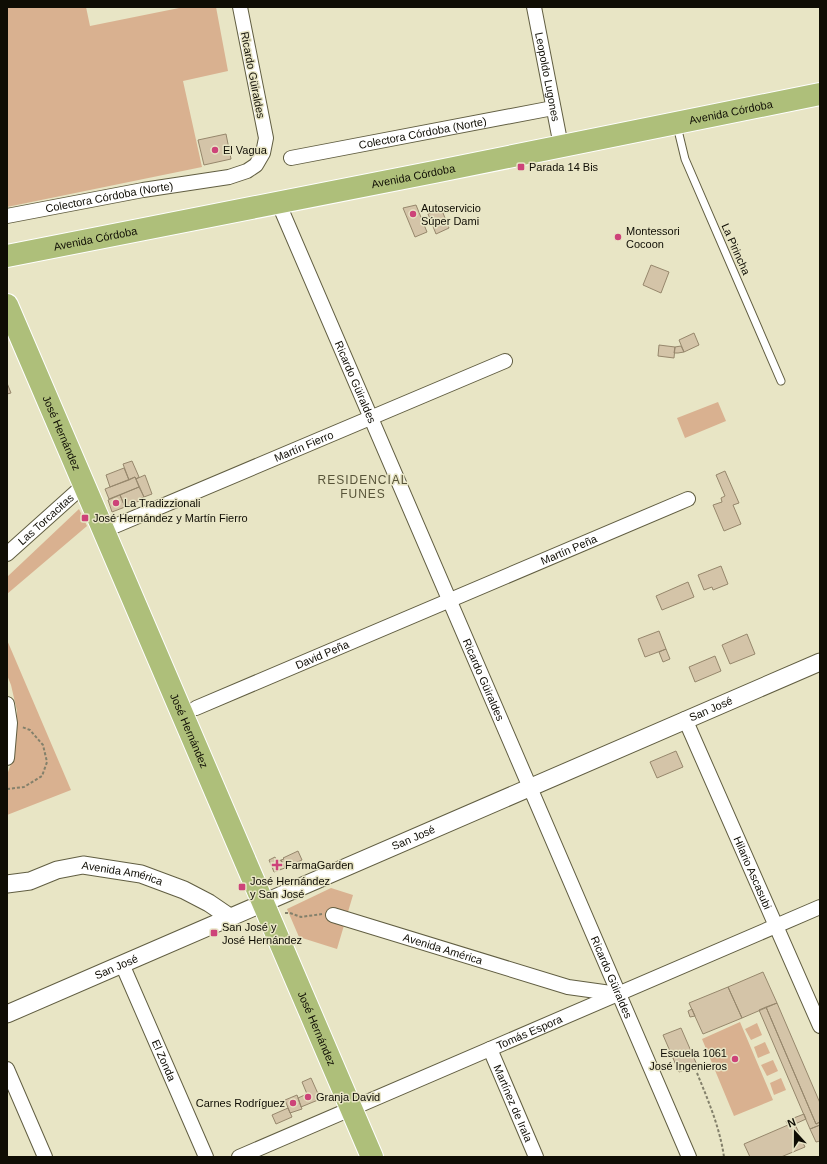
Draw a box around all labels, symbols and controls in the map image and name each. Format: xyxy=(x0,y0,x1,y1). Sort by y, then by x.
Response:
street label: Ricardo Güiraldes xyxy=(239,31,267,120)
street label: Leopoldo Lugones xyxy=(533,31,562,123)
street label: Avenida Córdoba xyxy=(688,98,774,126)
street label: Colectora Córdoba (Norte) xyxy=(358,115,487,151)
place label: El Vagua xyxy=(223,144,268,156)
marker: El Vagua xyxy=(210,145,220,155)
place label: Parada 14 Bis xyxy=(529,161,599,173)
street label: Avenida Córdoba xyxy=(370,162,457,190)
marker: Parada 14 Bis xyxy=(516,162,526,172)
street label: Colectora Córdoba (Norte) xyxy=(44,180,174,215)
place label: Autoservicio Súper Dami xyxy=(421,202,481,227)
marker: Autoservicio Súper Dami xyxy=(408,209,418,219)
street label: La Pirincha xyxy=(719,221,753,277)
street label: Avenida Córdoba xyxy=(52,224,139,253)
place label: Montessori Cocoon xyxy=(626,225,680,250)
marker: Montessori Cocoon xyxy=(613,232,623,242)
street label: Ricardo Güiraldes xyxy=(333,339,379,425)
street label: José Hernández xyxy=(40,394,83,472)
street label: Martín Fierro xyxy=(272,428,335,464)
district label: RESIDENCIAL FUNES xyxy=(317,473,409,501)
street label: Las Torcacitas xyxy=(16,491,76,547)
place label: La Tradizzionali xyxy=(124,497,200,509)
marker: La Tradizzionali xyxy=(111,498,121,508)
place label: José Hernández y Martín Fierro xyxy=(93,512,248,524)
marker: José Hernández y Martín Fierro xyxy=(80,513,90,523)
street label: Martín Peña xyxy=(539,532,600,567)
street label: David Peña xyxy=(294,637,351,671)
street label: Ricardo Güiraldes xyxy=(461,637,507,723)
street label: José Hernández xyxy=(168,691,211,770)
street label: San José xyxy=(687,694,734,723)
street label: San José xyxy=(390,823,437,852)
street label: Hilario Ascasubi xyxy=(731,835,774,911)
street label: Avenida América xyxy=(81,859,165,888)
place label: FarmaGarden xyxy=(285,859,353,871)
marker: FarmaGarden xyxy=(272,860,282,870)
place label: José Hernández y San José xyxy=(250,875,330,900)
marker: José Hernández y San José xyxy=(237,882,247,892)
place label: San José y José Hernández xyxy=(222,921,302,946)
marker: San José y José Hernández xyxy=(209,928,219,938)
street label: Avenida América xyxy=(402,931,485,967)
street label: Ricardo Güiraldes xyxy=(589,934,635,1021)
street label: San José xyxy=(93,952,140,981)
street label: José Hernández xyxy=(296,989,338,1068)
street label: Tomás Espora xyxy=(495,1012,565,1052)
street label: El Zonda xyxy=(150,1038,179,1084)
place label: Escuela 1061 José Ingenieros xyxy=(649,1047,727,1072)
marker: Escuela 1061 José Ingenieros xyxy=(730,1054,740,1064)
street label: Martínez de Irala xyxy=(491,1063,535,1144)
place label: Granja David xyxy=(316,1091,380,1103)
marker: Granja David xyxy=(303,1092,313,1102)
place label: Carnes Rodríguez xyxy=(196,1097,285,1109)
marker: Carnes Rodríguez xyxy=(288,1098,298,1108)
north arrow xyxy=(775,1112,815,1152)
text: N xyxy=(786,1116,797,1130)

